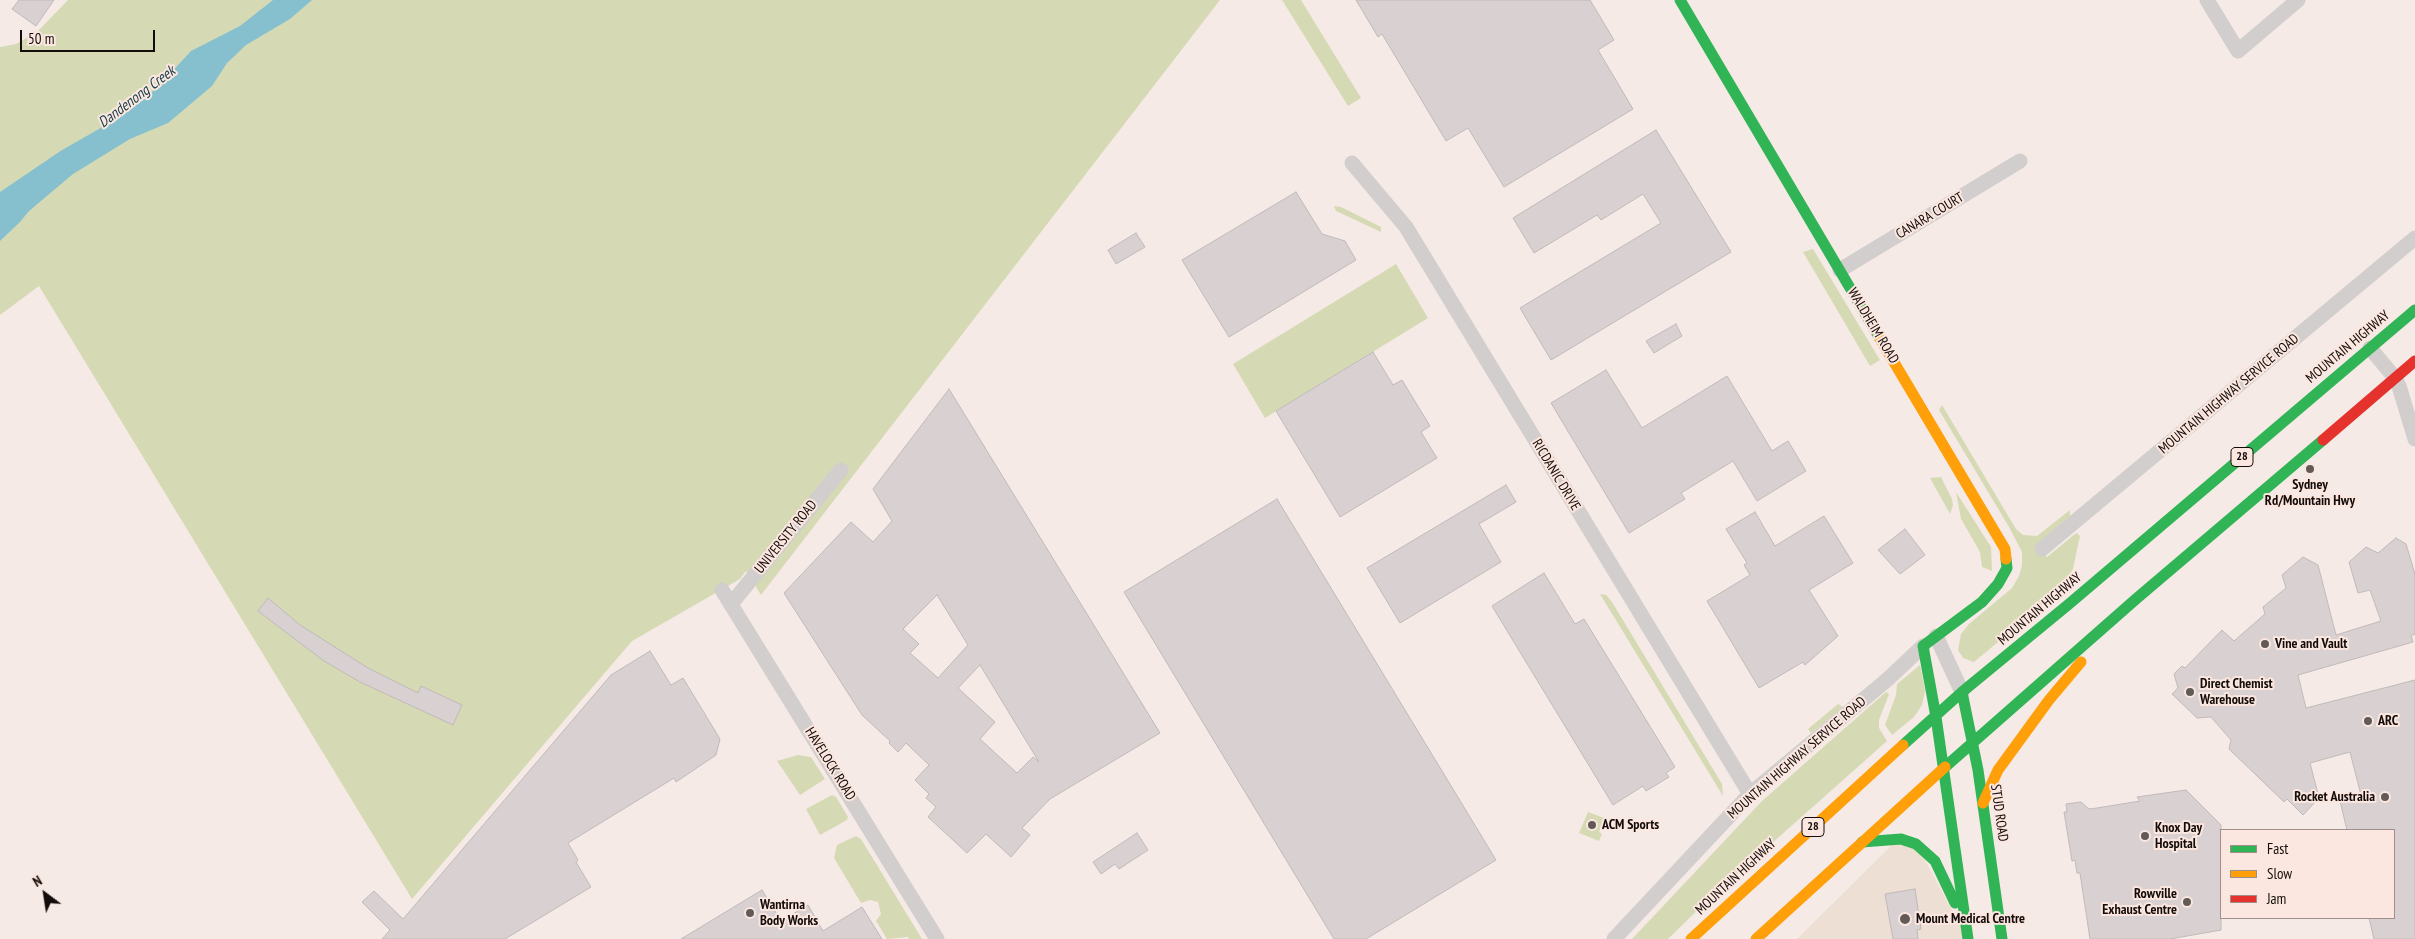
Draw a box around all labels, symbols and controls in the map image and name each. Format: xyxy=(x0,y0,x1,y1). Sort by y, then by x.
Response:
scale bar xyxy=(22,20,158,52)
text: 50 m xyxy=(28,29,54,48)
water label: Dandenong Creek xyxy=(95,62,179,132)
street label: CANARA COURT xyxy=(1893,189,1967,243)
street label: WALDHEIM ROAD xyxy=(1844,285,1902,367)
street label: MOUNTAIN HIGHWAY xyxy=(2303,307,2393,387)
street label: MOUNTAIN HIGHWAY SERVICE ROAD xyxy=(2156,330,2302,458)
street label: RICDANIC DRIVE xyxy=(1528,436,1584,514)
road number: 28 xyxy=(2231,448,2253,467)
marker: Sydney Rd/Mountain Hwy xyxy=(2304,463,2316,475)
place label: Sydney Rd/Mountain Hwy xyxy=(2265,477,2355,510)
street label: UNIVERSITY ROAD xyxy=(751,497,821,577)
street label: MOUNTAIN HIGHWAY xyxy=(1995,569,2085,649)
place label: Vine and Vault xyxy=(2275,636,2347,652)
marker: Vine and Vault xyxy=(2259,638,2271,650)
place label: Direct Chemist Warehouse xyxy=(2200,676,2273,709)
marker: Direct Chemist Warehouse xyxy=(2184,686,2196,698)
street label: MOUNTAIN HIGHWAY SERVICE ROAD xyxy=(1724,693,1870,823)
place label: ARC xyxy=(2378,713,2398,729)
marker: ARC xyxy=(2362,715,2374,727)
street label: HAVELOCK ROAD xyxy=(801,724,859,804)
street label: STUD ROAD xyxy=(1987,783,2011,843)
place label: Rocket Australia xyxy=(2294,789,2375,805)
marker: Rocket Australia xyxy=(2379,791,2391,803)
place label: ACM Sports xyxy=(1602,817,1659,833)
road number: 28 xyxy=(1802,818,1824,836)
marker: ACM Sports xyxy=(1586,819,1598,831)
place label: Knox Day Hospital xyxy=(2155,820,2202,852)
legend xyxy=(2220,829,2395,919)
marker: Knox Day Hospital xyxy=(2139,830,2151,842)
street label: MOUNTAIN HIGHWAY xyxy=(1692,835,1780,919)
text: Fast xyxy=(2267,839,2288,858)
text: Slow xyxy=(2267,864,2292,883)
north arrow xyxy=(20,869,70,919)
text: N xyxy=(29,871,45,891)
place label: Rowville Exhaust Centre xyxy=(2102,886,2177,919)
text: Jam xyxy=(2267,889,2286,908)
marker: Rowville Exhaust Centre xyxy=(2181,896,2193,908)
place label: Wantirna Body Works xyxy=(760,897,818,930)
marker: Wantirna Body Works xyxy=(744,907,756,919)
place label: Mount Medical Centre xyxy=(1916,911,2025,927)
marker: Mount Medical Centre xyxy=(1898,912,1912,926)

